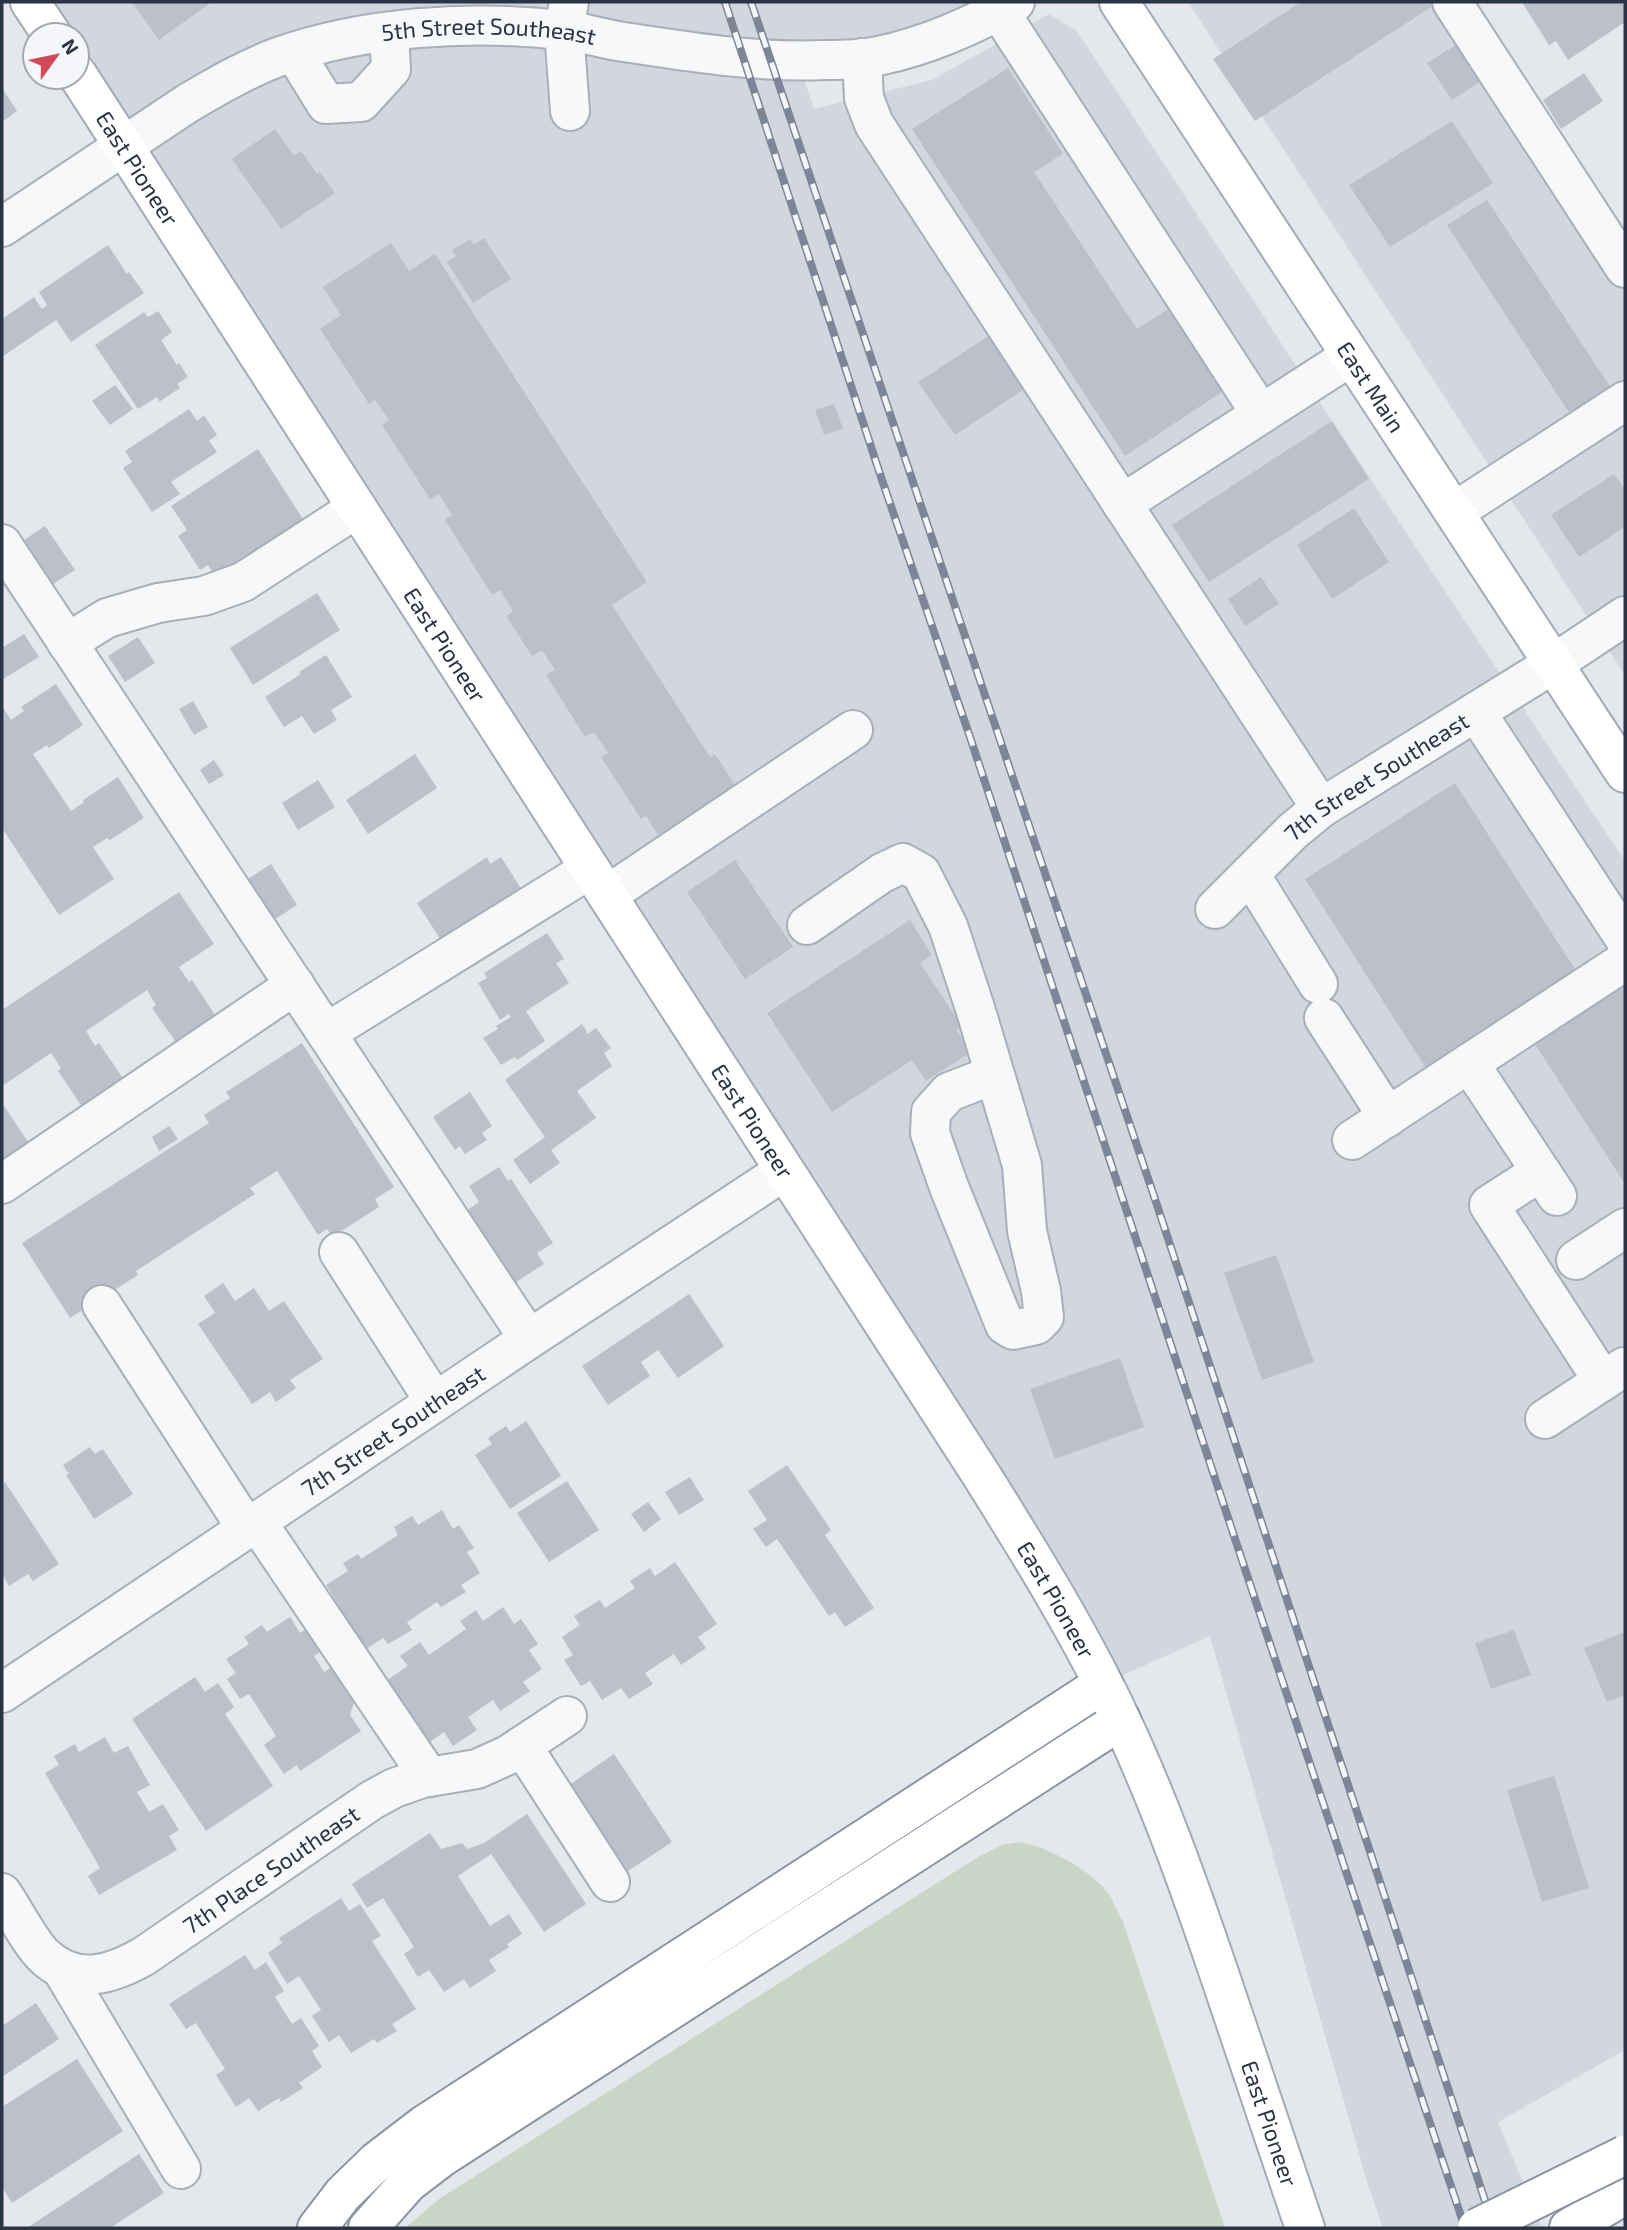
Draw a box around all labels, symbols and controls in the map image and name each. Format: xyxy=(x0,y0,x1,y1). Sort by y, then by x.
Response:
street label: 5th Street Southeast xyxy=(380,12,599,50)
north arrow xyxy=(21,21,91,91)
text: N xyxy=(57,34,84,58)
street label: East Pioneer xyxy=(91,106,185,231)
street label: East Main xyxy=(1331,336,1411,437)
street label: East Pioneer xyxy=(398,582,492,707)
street label: 7th Street Southeast xyxy=(1278,706,1474,846)
street label: East Pioneer xyxy=(706,1058,800,1183)
street label: 7th Street Southeast xyxy=(296,1359,490,1502)
street label: East Pioneer xyxy=(1012,1536,1101,1663)
street label: 7th Place Southeast xyxy=(177,1799,364,1939)
street label: East Pioneer xyxy=(1236,2057,1304,2190)

